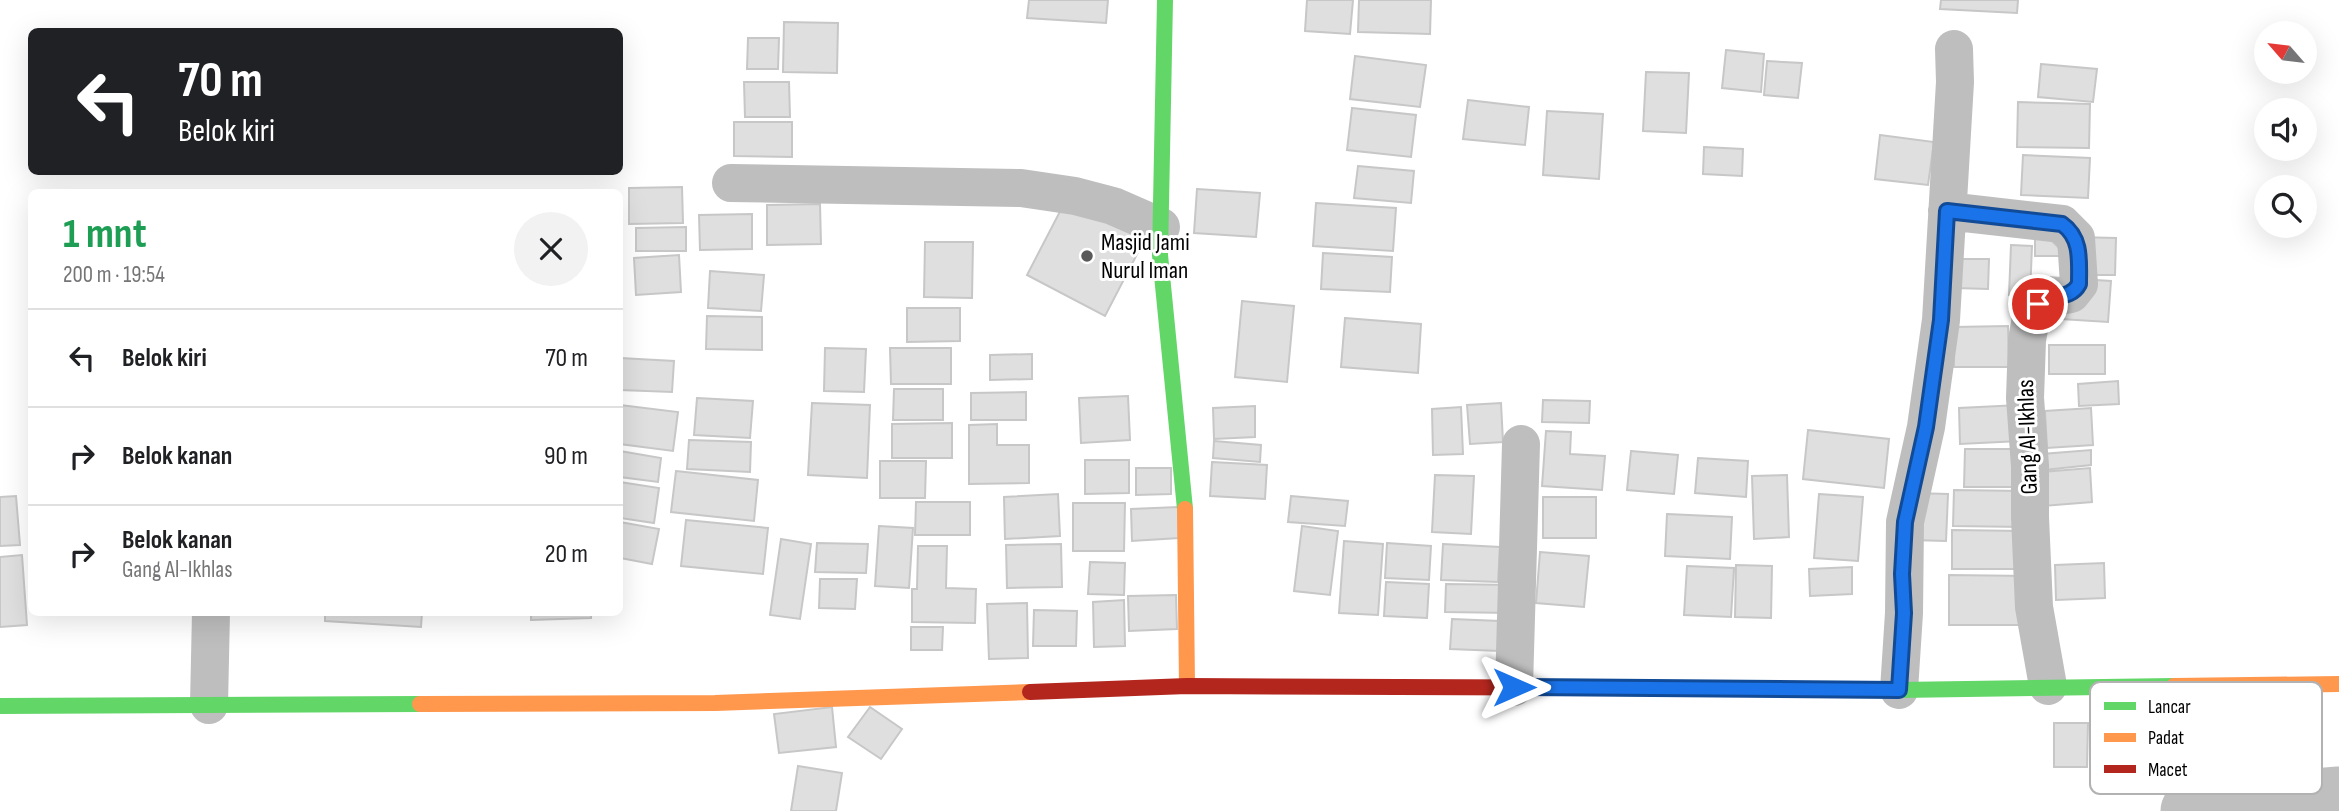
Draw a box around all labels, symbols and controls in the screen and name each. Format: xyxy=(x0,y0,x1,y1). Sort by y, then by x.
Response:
north arrow xyxy=(2254,21,2317,84)
map controls xyxy=(2254,21,2317,238)
text: 70 m xyxy=(178,52,263,111)
icon: left xyxy=(63,56,154,147)
button: sound xyxy=(2254,98,2317,161)
text: Belok kiri xyxy=(178,112,275,151)
button: search xyxy=(2254,175,2317,238)
text: 1 mnt xyxy=(63,209,147,260)
button: close xyxy=(514,212,588,286)
place label: Masjid Jami Nurul Iman xyxy=(1101,228,1190,285)
marker: Masjid Jami Nurul Iman xyxy=(1079,248,1095,264)
text: 200 m · 19:54 xyxy=(63,261,165,289)
pin xyxy=(2008,274,2068,334)
icon: arrive xyxy=(2019,285,2057,323)
icon: left xyxy=(63,339,101,377)
text: Belok kiri xyxy=(122,343,207,374)
text: 70 m xyxy=(545,343,588,374)
street label: Gang Al-Ikhlas xyxy=(2011,379,2044,495)
icon: right xyxy=(63,437,101,475)
text: Belok kanan xyxy=(122,441,232,472)
text: 90 m xyxy=(544,441,588,472)
text: Belok kanan xyxy=(122,525,232,556)
icon: right xyxy=(63,535,101,573)
text: 20 m xyxy=(545,539,588,570)
text: Gang Al-Ikhlas xyxy=(122,556,232,584)
position arrow xyxy=(1477,650,1551,724)
legend xyxy=(2090,682,2322,794)
text: Lancar xyxy=(2148,696,2191,719)
text: Padat xyxy=(2148,727,2184,750)
text: Macet xyxy=(2148,759,2188,782)

